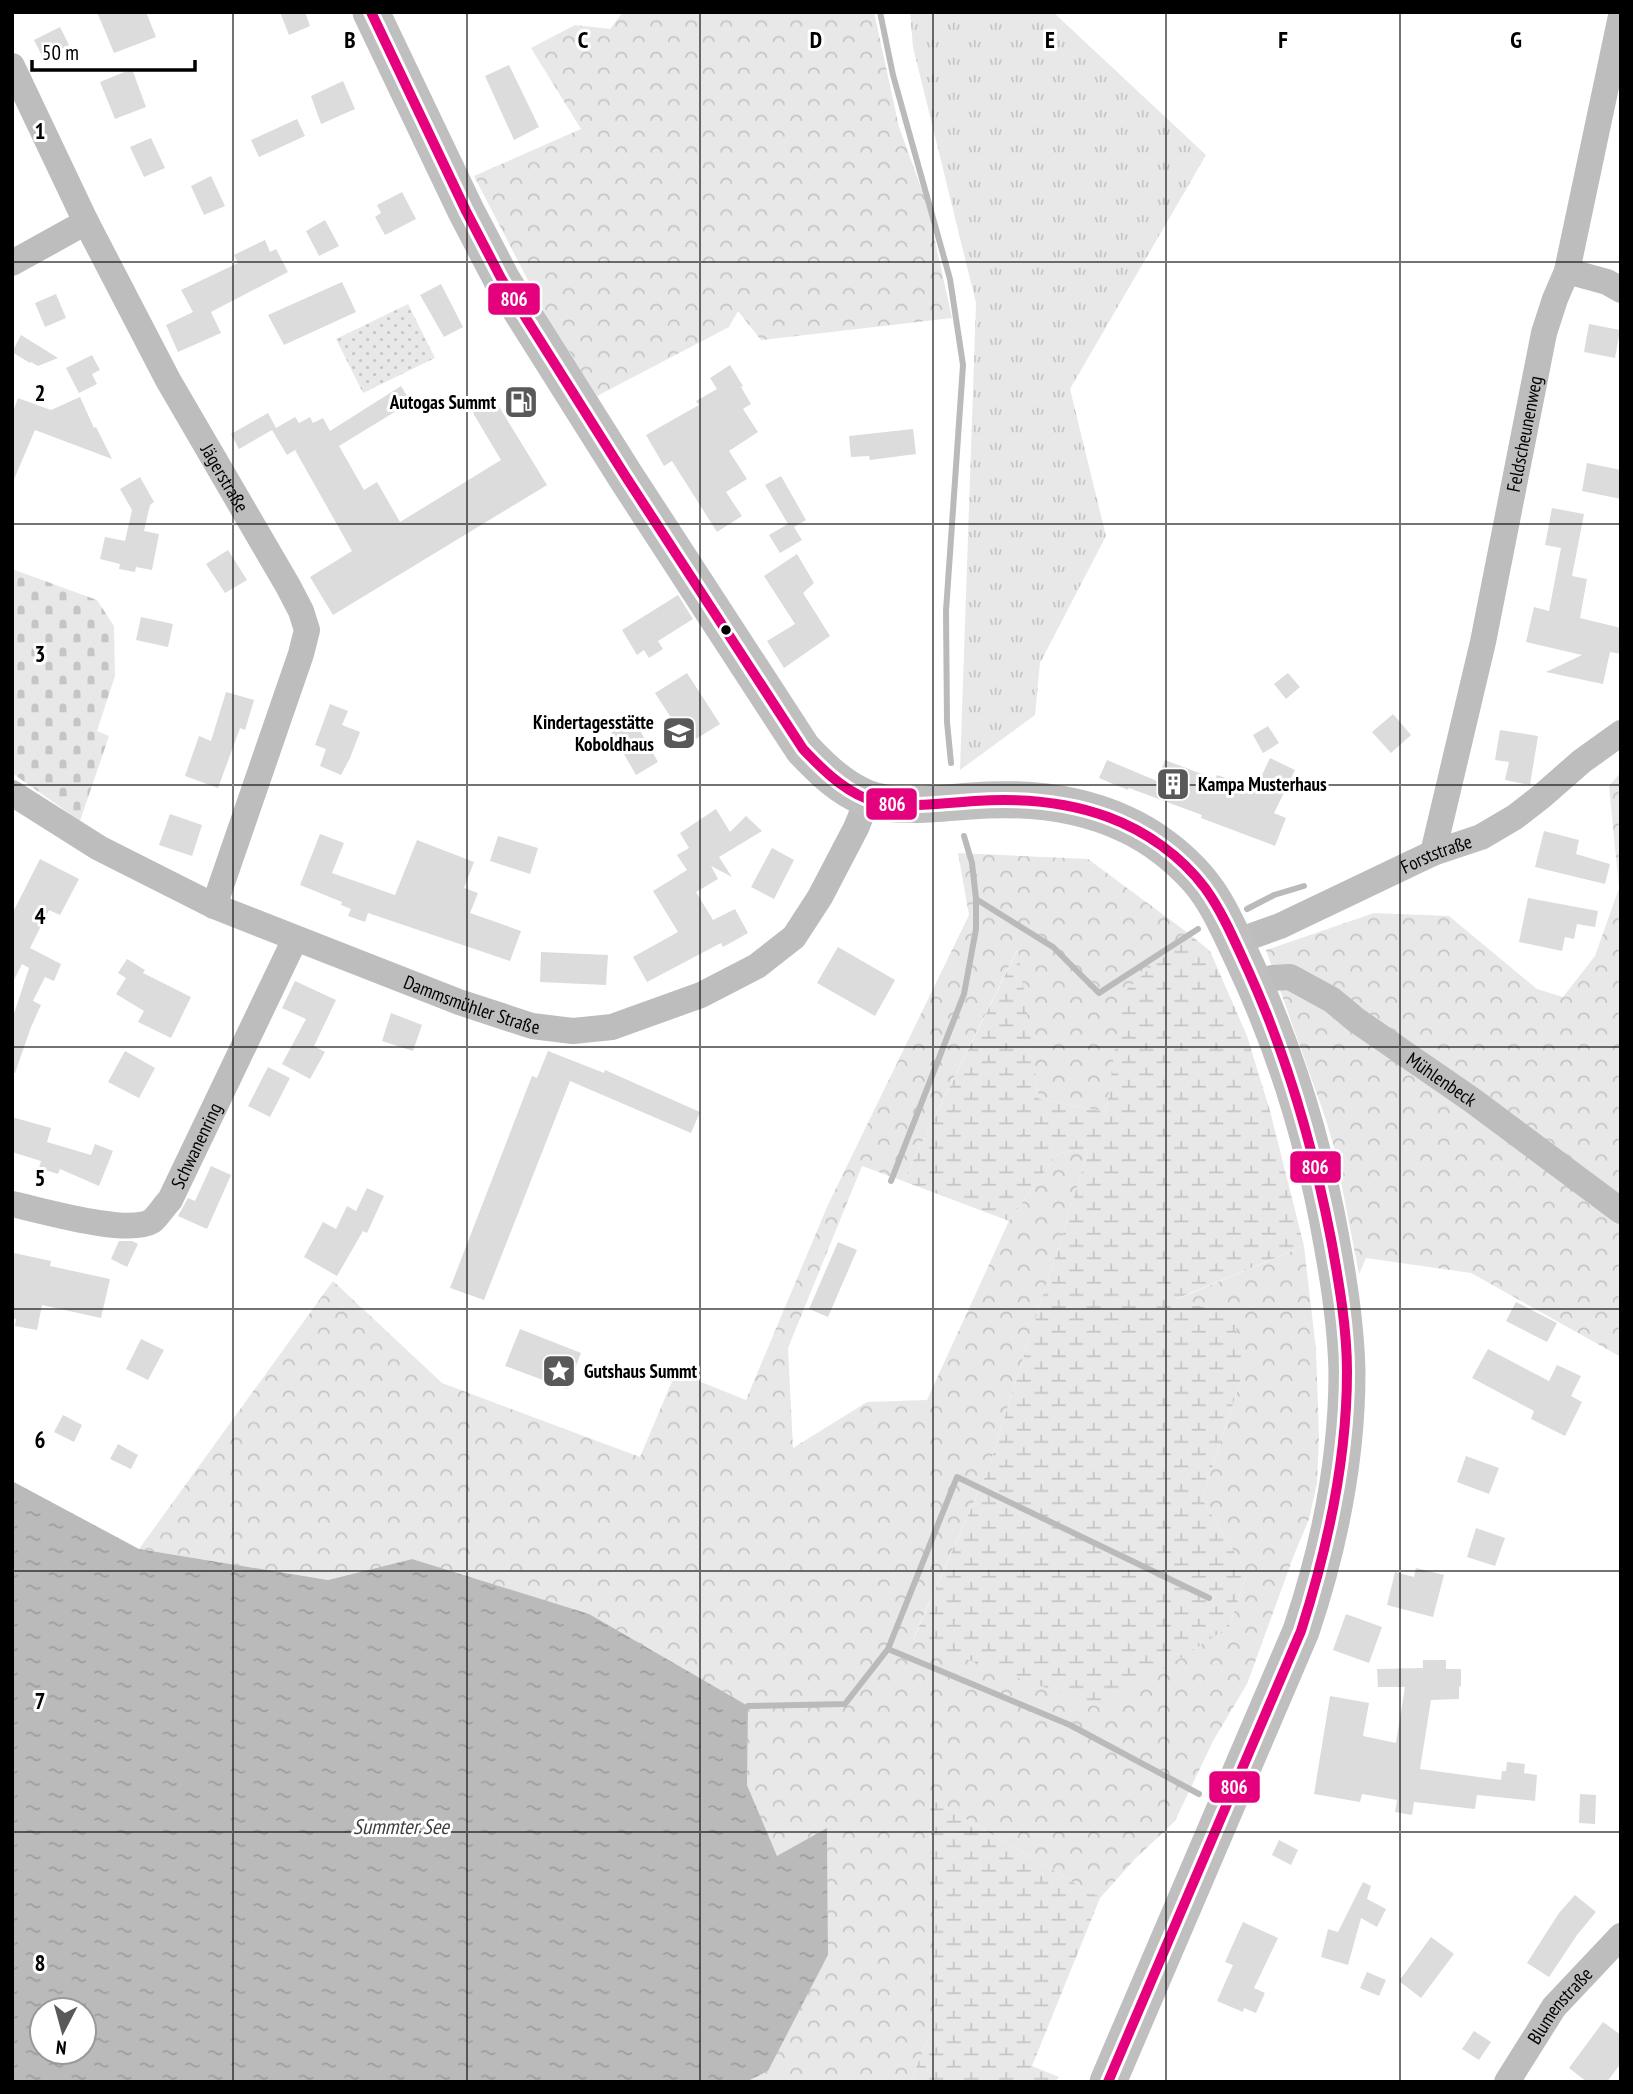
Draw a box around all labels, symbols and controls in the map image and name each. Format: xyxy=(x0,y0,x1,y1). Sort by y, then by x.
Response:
text: B xyxy=(344,25,356,54)
text: C xyxy=(578,25,589,54)
text: D xyxy=(810,25,822,54)
text: E xyxy=(1045,25,1055,54)
text: F xyxy=(1278,25,1288,54)
text: G xyxy=(1510,25,1522,54)
scale bar xyxy=(32,28,194,72)
text: 50 m xyxy=(42,39,79,66)
text: 1 xyxy=(35,116,46,145)
line badge: 806 xyxy=(487,282,541,316)
text: 806 xyxy=(500,287,528,311)
street label: Feldscheunenweg xyxy=(1501,374,1547,494)
text: 2 xyxy=(35,378,46,407)
fuel station icon: Autogas Summt xyxy=(502,383,540,421)
place label: Autogas Summt xyxy=(389,390,496,414)
street label: Jägerstraße xyxy=(195,439,254,517)
unlabelled marker xyxy=(719,623,733,637)
text: 3 xyxy=(35,639,46,668)
place label: Kindertagesstätte Koboldhaus xyxy=(533,710,654,756)
school or university icon: Kindertagesstätte Koboldhaus xyxy=(660,714,698,752)
building icon: Kampa Musterhaus xyxy=(1154,765,1192,803)
place label: Kampa Musterhaus xyxy=(1198,772,1327,796)
line badge: 806 xyxy=(865,787,918,821)
text: 806 xyxy=(878,792,906,816)
street label: Forststraße xyxy=(1397,829,1475,879)
text: 4 xyxy=(35,901,46,930)
street label: Dammsmühler Straße xyxy=(400,970,541,1039)
street label: Mühlenbeck xyxy=(1402,1047,1482,1112)
street label: Schwanenring xyxy=(165,1099,227,1192)
line badge: 806 xyxy=(1289,1150,1342,1184)
text: 806 xyxy=(1301,1155,1329,1179)
text: 5 xyxy=(35,1163,46,1192)
place icon: Gutshaus Summt xyxy=(540,1352,578,1390)
place label: Gutshaus Summt xyxy=(584,1359,698,1383)
text: 6 xyxy=(35,1425,46,1454)
text: 7 xyxy=(35,1686,46,1715)
line badge: 806 xyxy=(1208,1770,1261,1804)
text: 806 xyxy=(1220,1775,1248,1799)
water label: Summter See xyxy=(353,1813,450,1840)
text: 8 xyxy=(35,1948,46,1977)
street label: Blumenstraße xyxy=(1522,1962,1597,2048)
north arrow xyxy=(28,1996,98,2066)
text: N xyxy=(55,2035,68,2060)

